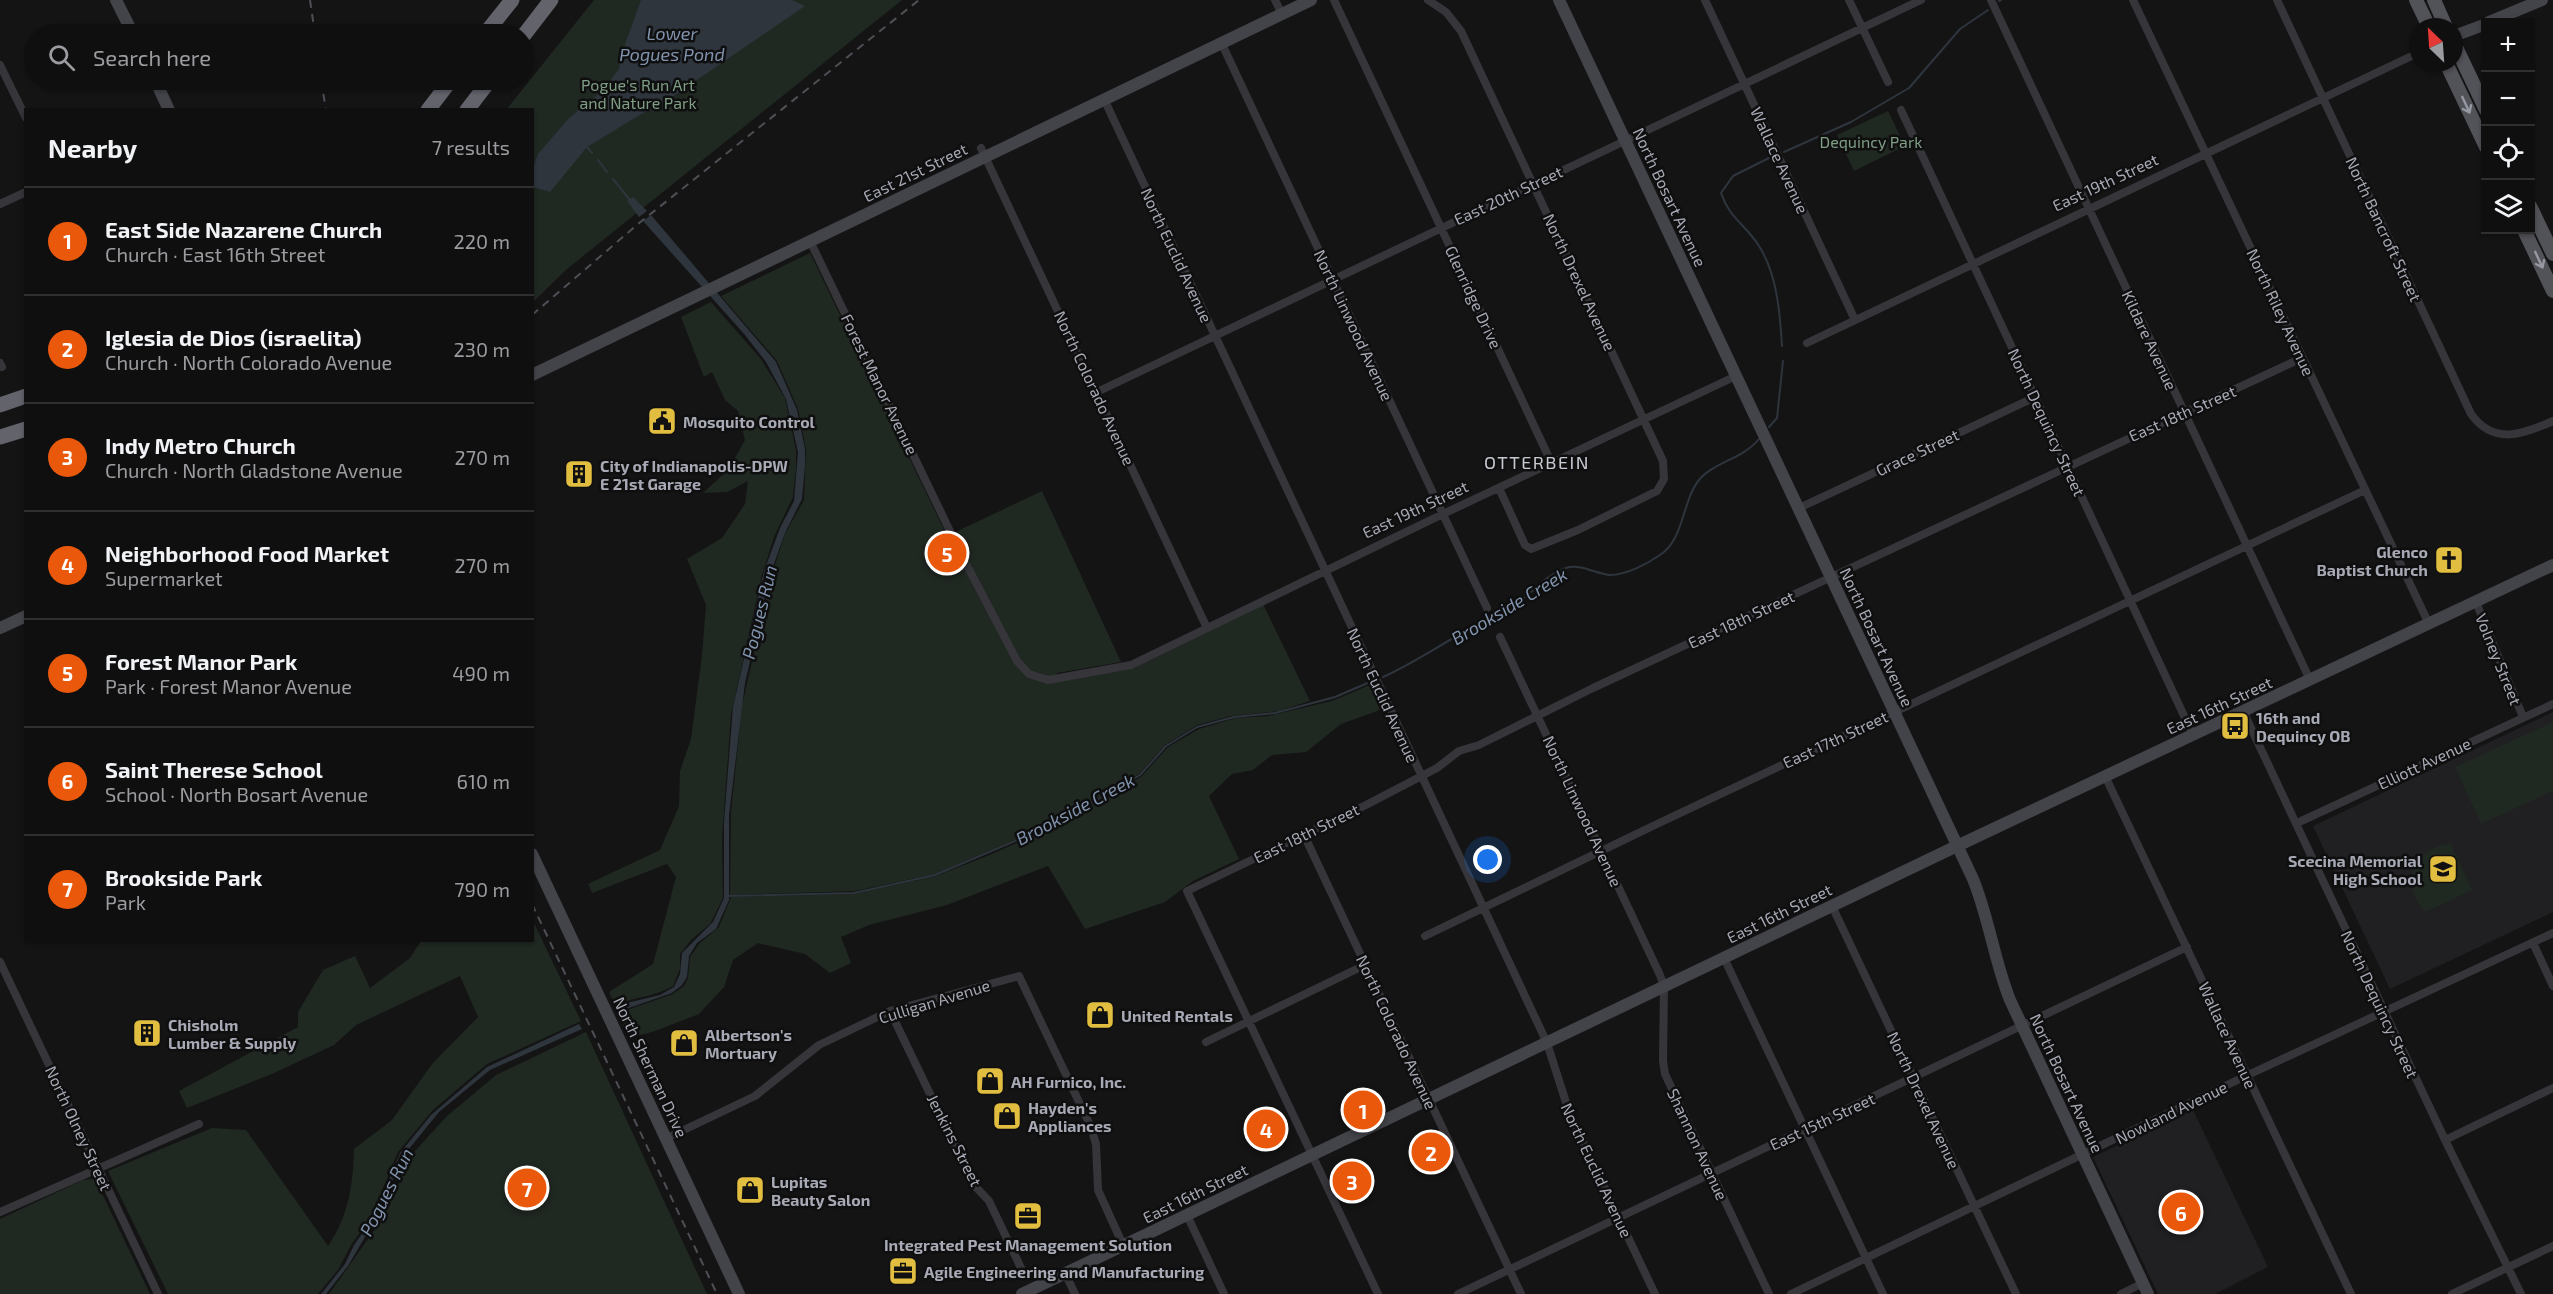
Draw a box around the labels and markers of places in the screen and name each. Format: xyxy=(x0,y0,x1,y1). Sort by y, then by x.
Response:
public building icon: Mosquito Control xyxy=(646,405,678,437)
place label: Mosquito Control xyxy=(683,412,816,431)
place label: City of Indianapolis-DPW E 21st Garage xyxy=(600,456,788,493)
building icon: City of Indianapolis-DPW E 21st Garage xyxy=(563,458,595,490)
pin: 5 xyxy=(928,530,966,576)
place label: Glenco Baptist Church xyxy=(2317,542,2428,579)
church icon: Glenco Baptist Church xyxy=(2433,544,2465,576)
place label: 16th and Dequincy OB xyxy=(2256,708,2351,746)
bus stop icon: 16th and Dequincy OB xyxy=(2219,710,2251,742)
place label: Scecina Memorial High School xyxy=(2288,851,2423,888)
school or university icon: Scecina Memorial High School xyxy=(2427,853,2459,885)
shop icon: United Rentals xyxy=(1084,999,1116,1031)
place label: United Rentals xyxy=(1121,1006,1233,1025)
place label: Chisholm Lumber & Supply xyxy=(168,1015,296,1053)
building icon: Chisholm Lumber & Supply xyxy=(131,1017,163,1049)
place label: Albertson's Mortuary xyxy=(705,1025,792,1063)
shop icon: Albertson's Mortuary xyxy=(668,1027,700,1059)
shop icon: AH Furnico, Inc. xyxy=(974,1065,1006,1097)
place label: AH Furnico, Inc. xyxy=(1011,1072,1126,1091)
pin: 1 xyxy=(1344,1088,1382,1132)
place label: Hayden's Appliances xyxy=(1028,1098,1112,1135)
shop icon: Hayden's Appliances xyxy=(991,1100,1023,1132)
pin: 4 xyxy=(1246,1106,1286,1152)
pin: 2 xyxy=(1412,1130,1450,1174)
pin: 3 xyxy=(1332,1158,1372,1204)
pin: 7 xyxy=(508,1166,546,1210)
place label: Lupitas Beauty Salon xyxy=(771,1172,870,1210)
shop icon: Lupitas Beauty Salon xyxy=(734,1174,766,1206)
pin: 6 xyxy=(2162,1190,2200,1234)
office icon: Integrated Pest Management Solution xyxy=(1012,1200,1044,1232)
place label: Integrated Pest Management Solution xyxy=(884,1235,1172,1254)
office icon: Agile Engineering and Manufacturing xyxy=(887,1255,919,1287)
place label: Agile Engineering and Manufacturing xyxy=(924,1262,1205,1281)

